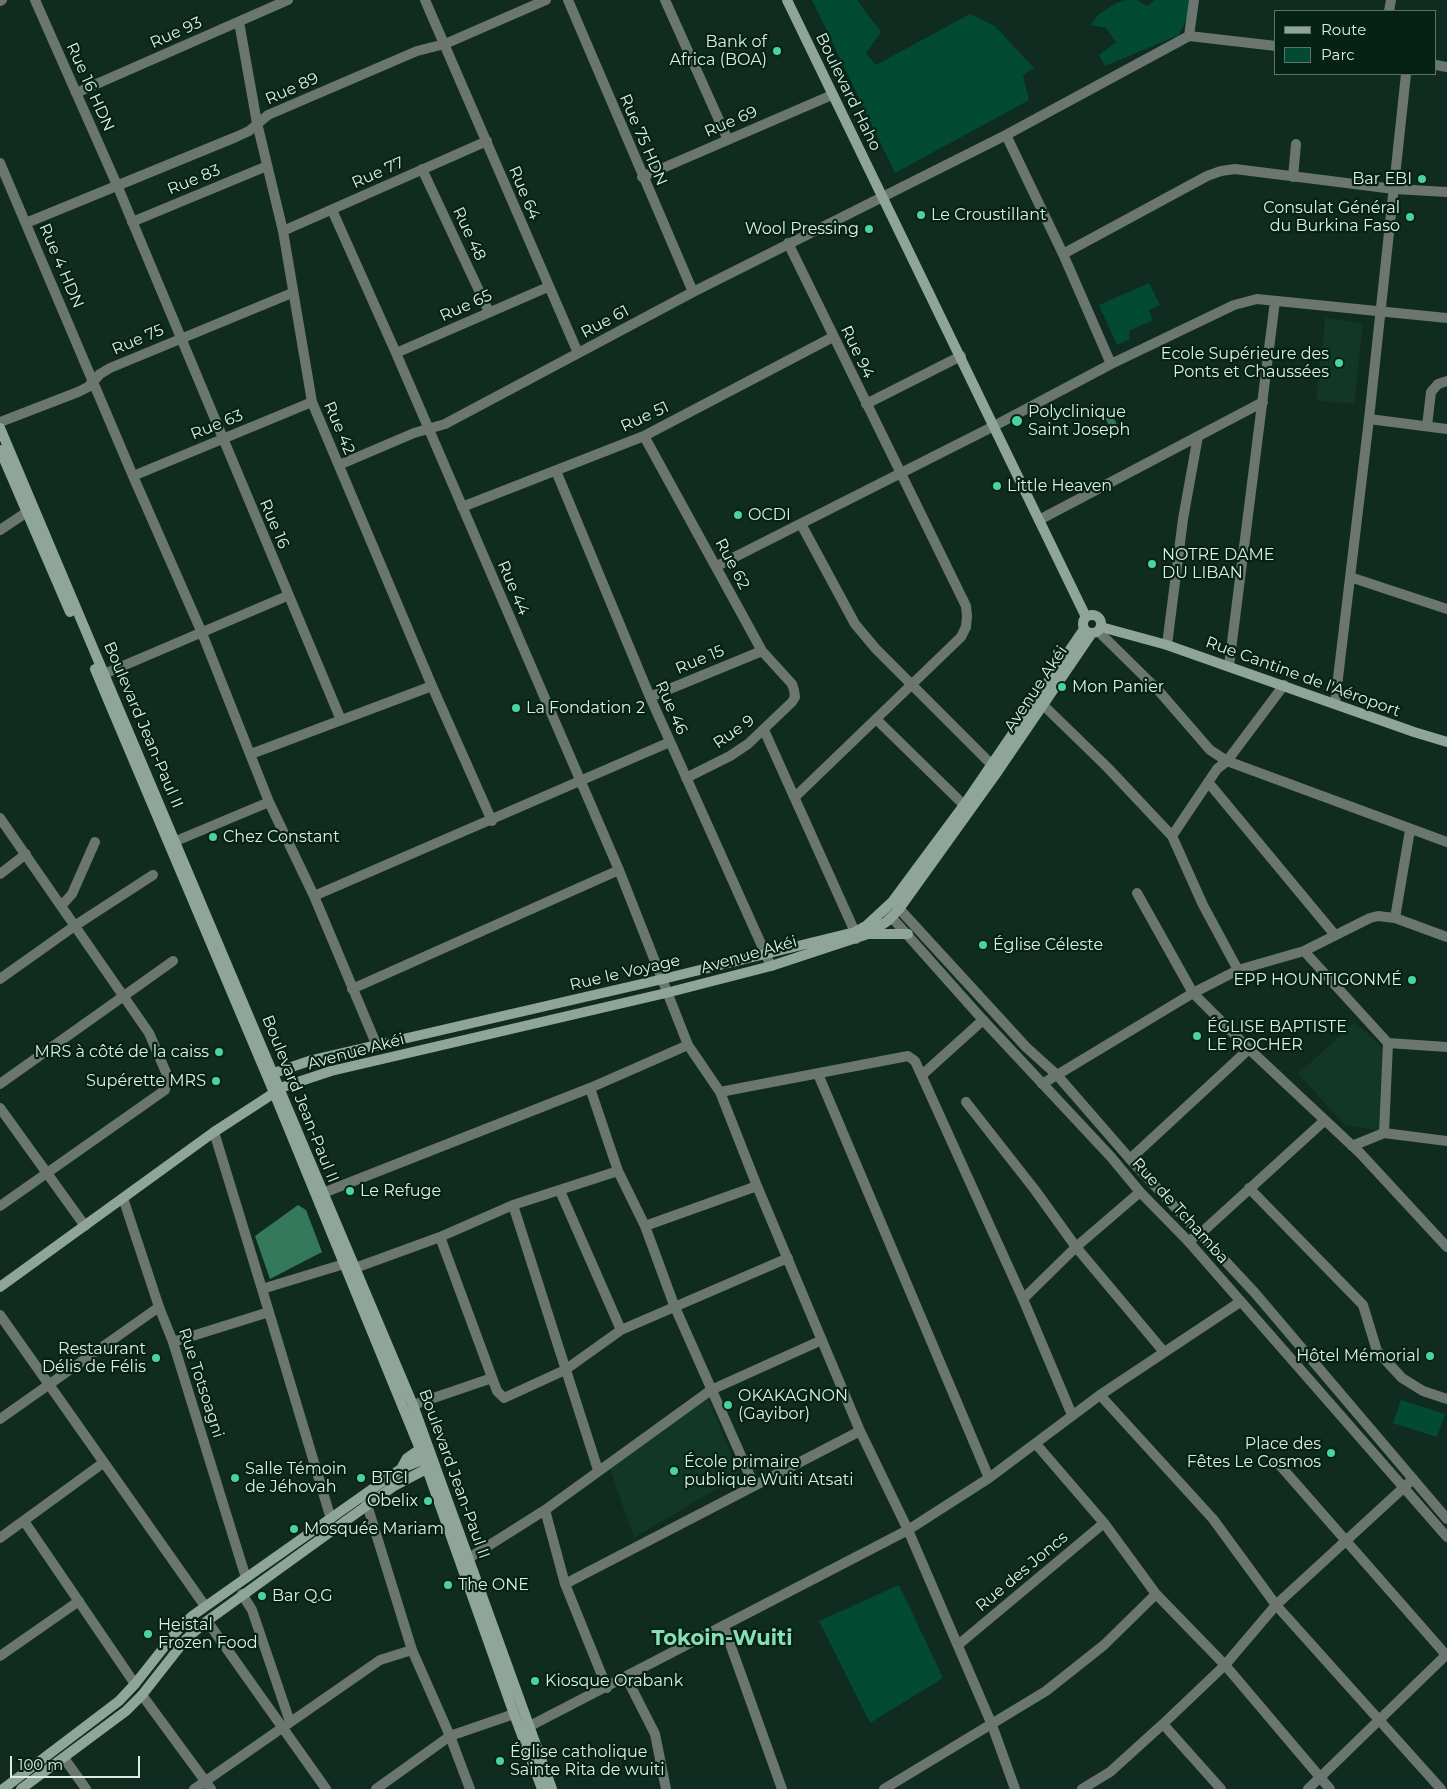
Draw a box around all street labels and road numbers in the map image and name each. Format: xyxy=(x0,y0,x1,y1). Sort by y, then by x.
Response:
street label: Rue 93 xyxy=(147,13,205,53)
street label: Boulevard Haho xyxy=(811,30,885,154)
street label: Rue 16 HDN xyxy=(62,40,118,134)
street label: Rue 89 xyxy=(262,69,322,109)
street label: Rue 75 HDN xyxy=(615,91,671,189)
street label: Rue 69 xyxy=(702,102,760,142)
street label: Rue 77 xyxy=(349,153,407,193)
street label: Rue 83 xyxy=(165,161,223,199)
street label: Rue 64 xyxy=(504,163,544,223)
street label: Rue 48 xyxy=(448,204,490,264)
street label: Rue 4 HDN xyxy=(35,221,87,311)
street label: Rue 65 xyxy=(437,286,495,326)
street label: Rue 61 xyxy=(578,301,632,343)
street label: Rue 75 xyxy=(109,321,167,359)
street label: Rue 94 xyxy=(836,322,878,382)
street label: Rue 51 xyxy=(618,398,672,436)
street label: Rue 42 xyxy=(319,399,359,457)
street label: Rue 63 xyxy=(188,406,246,444)
street label: Rue 16 xyxy=(255,496,293,552)
street label: Rue 62 xyxy=(711,535,753,593)
street label: Rue 44 xyxy=(493,558,533,618)
street label: Rue Cantine de l'Aéroport xyxy=(1203,633,1403,721)
street label: Boulevard Jean-Paul II xyxy=(99,639,187,811)
street label: Rue 15 xyxy=(673,641,727,679)
street label: Avenue Akéi xyxy=(1000,642,1072,736)
street label: Rue 46 xyxy=(651,678,691,738)
street label: Rue 9 xyxy=(710,711,758,753)
street label: Avenue Akéi xyxy=(699,932,799,978)
street label: Rue le Voyage xyxy=(568,951,682,995)
street label: Boulevard Jean-Paul II xyxy=(258,1012,342,1186)
street label: Avenue Akéi xyxy=(306,1030,406,1074)
street label: Rue de Tchamba xyxy=(1128,1154,1232,1268)
street label: Rue Totsoagni xyxy=(174,1326,228,1440)
street label: Boulevard Jean-Paul II xyxy=(414,1387,494,1561)
street label: Rue des Joncs xyxy=(972,1528,1072,1616)

